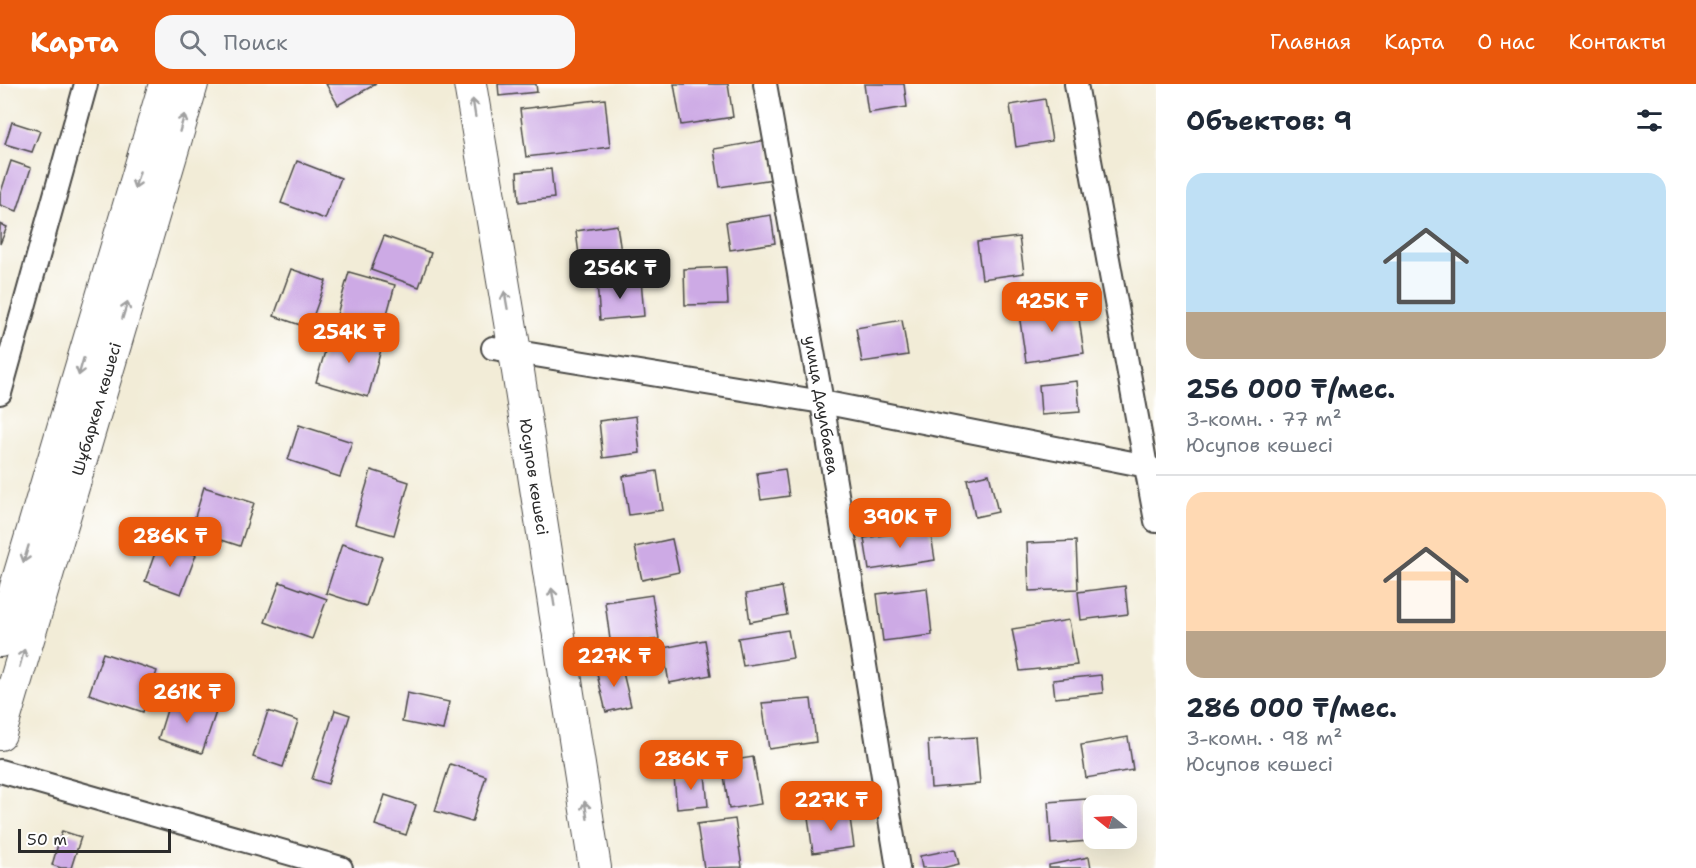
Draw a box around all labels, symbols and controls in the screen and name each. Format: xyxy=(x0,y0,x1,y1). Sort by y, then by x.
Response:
search box xyxy=(155,15,575,69)
text: Карта xyxy=(30,23,119,61)
icon: search xyxy=(176,26,209,59)
text: Поиск xyxy=(224,28,288,57)
text: Главная xyxy=(1270,28,1351,56)
text: Карта xyxy=(1384,28,1444,56)
text: О нас xyxy=(1477,28,1535,56)
text: Контакты xyxy=(1568,28,1666,56)
one-way arrow xyxy=(468,99,479,119)
text: Объектов: 9 xyxy=(1186,103,1352,138)
icon: filters xyxy=(1633,104,1666,137)
one-way arrow xyxy=(176,114,188,133)
one-way arrow xyxy=(131,171,142,190)
icon: home xyxy=(1372,212,1480,320)
pin: 256K ₸ xyxy=(571,249,669,300)
text: 256K ₸ xyxy=(583,255,657,281)
pin: 425K ₸ xyxy=(1003,282,1101,333)
text: 425K ₸ xyxy=(1016,288,1088,314)
one-way arrow xyxy=(500,291,511,311)
one-way arrow xyxy=(120,300,131,319)
pin: 254K ₸ xyxy=(300,313,398,364)
text: 254K ₸ xyxy=(312,319,386,345)
street label: улица Даулбаева xyxy=(799,334,844,476)
street label: Шұбаркөл көшесі xyxy=(67,340,126,478)
one-way arrow xyxy=(75,357,86,376)
text: 256 000 ₸/мес. xyxy=(1186,371,1395,406)
text: 3-комн. · 77 m² xyxy=(1186,406,1342,432)
street label: Юсупов көшесі xyxy=(514,417,553,537)
text: Юсупов көшесі xyxy=(1186,432,1333,458)
pin: 390K ₸ xyxy=(851,498,949,549)
text: 390K ₸ xyxy=(863,504,937,530)
pin: 286K ₸ xyxy=(121,517,219,568)
text: 286K ₸ xyxy=(133,523,207,549)
icon: home xyxy=(1372,531,1480,639)
one-way arrow xyxy=(20,544,31,563)
one-way arrow xyxy=(548,587,559,607)
pin: 227K ₸ xyxy=(565,637,663,688)
text: 227K ₸ xyxy=(577,643,651,669)
one-way arrow xyxy=(17,649,28,668)
pin: 261K ₸ xyxy=(138,673,236,724)
text: 261K ₸ xyxy=(153,679,221,705)
text: 286 000 ₸/мес. xyxy=(1186,690,1397,725)
text: 3-комн. · 98 m² xyxy=(1186,725,1343,751)
pin: 286K ₸ xyxy=(642,740,740,791)
text: 286K ₸ xyxy=(654,746,728,772)
text: Юсупов көшесі xyxy=(1186,751,1333,777)
pin: 227K ₸ xyxy=(782,781,880,832)
text: 227K ₸ xyxy=(794,787,868,813)
north arrow xyxy=(1083,795,1137,849)
map controls xyxy=(1083,795,1137,849)
one-way arrow xyxy=(581,801,592,821)
scale bar xyxy=(18,826,171,854)
text: 50 m xyxy=(27,829,67,850)

